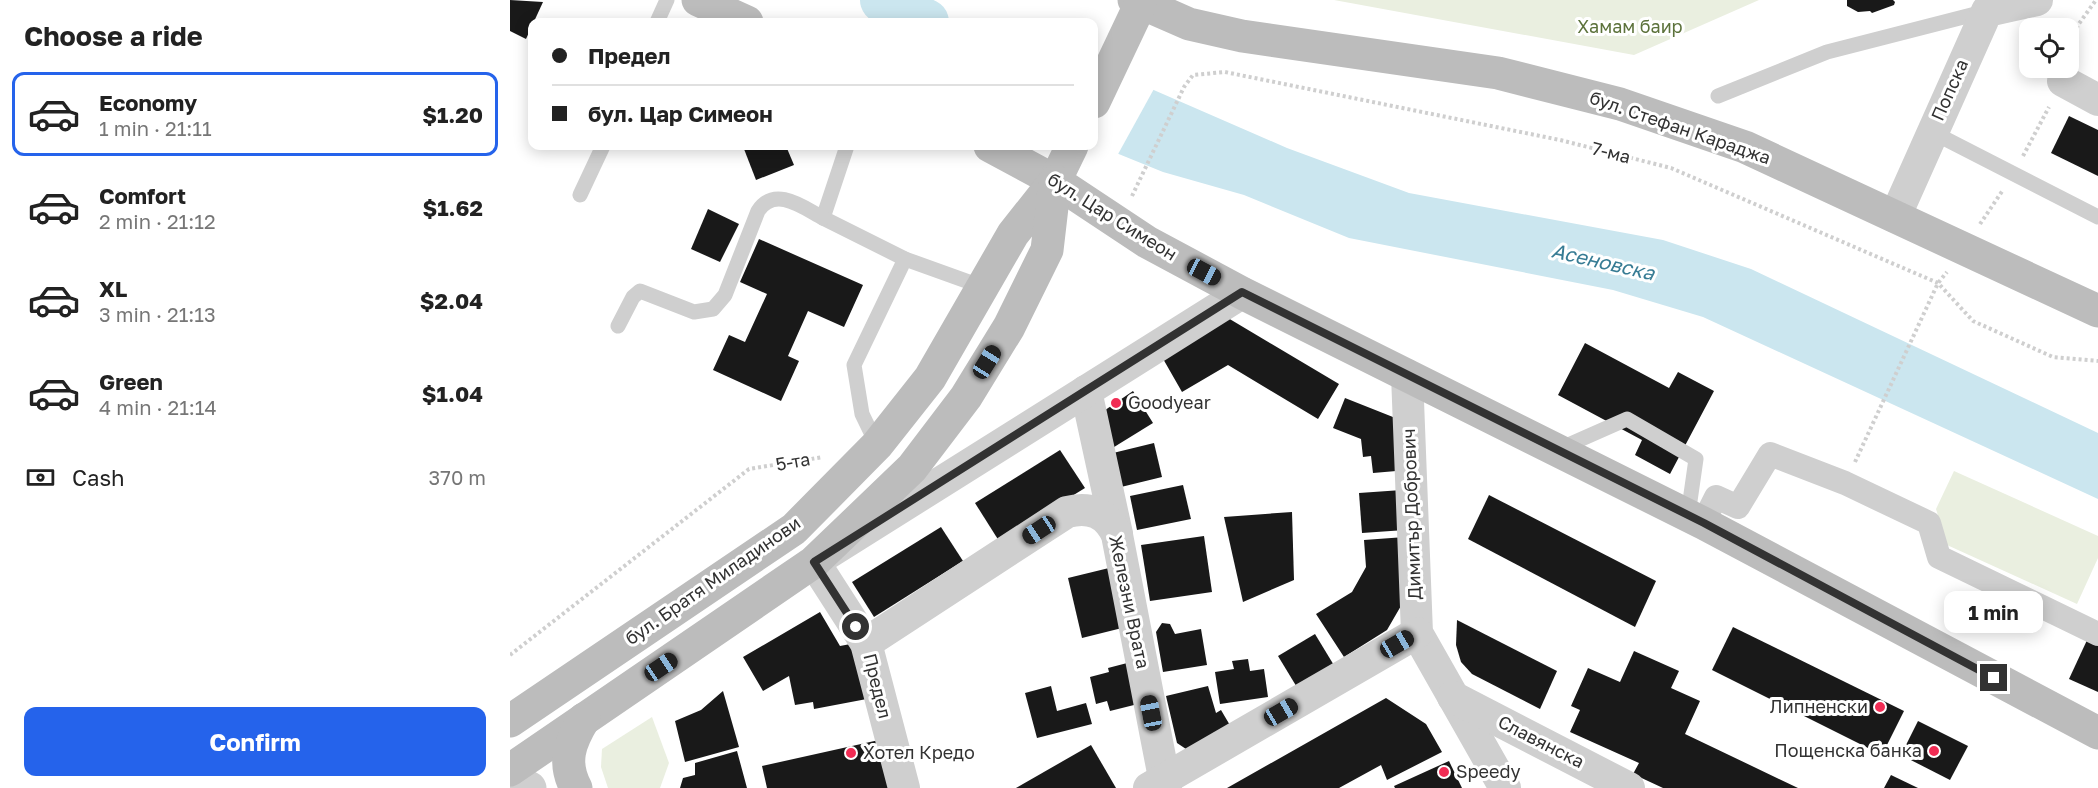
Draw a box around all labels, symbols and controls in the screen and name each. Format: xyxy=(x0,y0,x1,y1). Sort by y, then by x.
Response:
park label: Хамам баир xyxy=(1577,15,1683,37)
map controls xyxy=(2019,18,2079,78)
button: locate xyxy=(2019,18,2079,78)
text: Choose a ride xyxy=(24,20,203,52)
text: Предел xyxy=(588,42,670,69)
street label: Попска xyxy=(1926,55,1972,124)
street label: бул. Стефан Караджа xyxy=(1587,86,1774,168)
icon: car xyxy=(27,87,81,141)
text: Economy xyxy=(99,89,197,116)
text: бул. Цар Симеон xyxy=(588,100,773,127)
text: $1.20 xyxy=(422,101,483,128)
text: 1 min · 21:11 xyxy=(99,116,212,140)
street label: 7-ма xyxy=(1589,137,1633,167)
street label: бул. Цар Симеон xyxy=(1044,167,1181,265)
icon: car xyxy=(27,180,81,234)
text: Comfort xyxy=(99,182,186,209)
text: $1.62 xyxy=(422,194,483,221)
text: 2 min · 21:12 xyxy=(99,209,216,233)
water label: Асеновска xyxy=(1550,238,1658,285)
car xyxy=(1184,256,1224,288)
icon: car xyxy=(27,273,81,327)
text: XL xyxy=(99,275,127,302)
text: $2.04 xyxy=(420,287,483,314)
text: 3 min · 21:13 xyxy=(99,302,216,326)
car xyxy=(970,342,1004,382)
icon: car xyxy=(27,366,81,420)
text: Green xyxy=(99,368,163,395)
text: $1.04 xyxy=(422,380,483,407)
place label: Goodyear xyxy=(1128,391,1211,413)
text: 4 min · 21:14 xyxy=(99,395,217,419)
marker: Goodyear xyxy=(1109,396,1123,410)
street label: Димитър Добрович xyxy=(1397,428,1425,600)
street label: 5-та xyxy=(774,447,812,475)
icon: cash xyxy=(24,461,57,494)
text: Cash xyxy=(72,464,125,491)
text: 370 m xyxy=(429,465,486,489)
street label: бул. Братя Миладинови xyxy=(621,511,804,649)
car xyxy=(1019,513,1059,547)
street label: Железни Врата xyxy=(1105,533,1155,671)
callout: 1 min xyxy=(1944,591,2044,633)
text: 1 min xyxy=(1968,600,2019,624)
route start xyxy=(842,613,869,640)
car xyxy=(1377,627,1417,661)
car xyxy=(641,649,681,685)
street label: Предел xyxy=(859,651,897,721)
route end xyxy=(1980,664,2007,691)
car xyxy=(1139,694,1163,732)
car xyxy=(1261,695,1301,729)
place label: Липненски xyxy=(1770,695,1868,717)
marker: Липненски xyxy=(1873,700,1887,714)
button: Confirm xyxy=(24,707,486,776)
street label: Славянска xyxy=(1495,710,1588,772)
place label: Пощенска банка xyxy=(1774,739,1922,761)
place label: Хотел Кредо xyxy=(863,741,975,763)
marker: Пощенска банка xyxy=(1927,744,1941,758)
marker: Хотел Кредо xyxy=(844,746,858,760)
place label: Speedy xyxy=(1456,760,1521,782)
marker: Speedy xyxy=(1437,765,1451,779)

